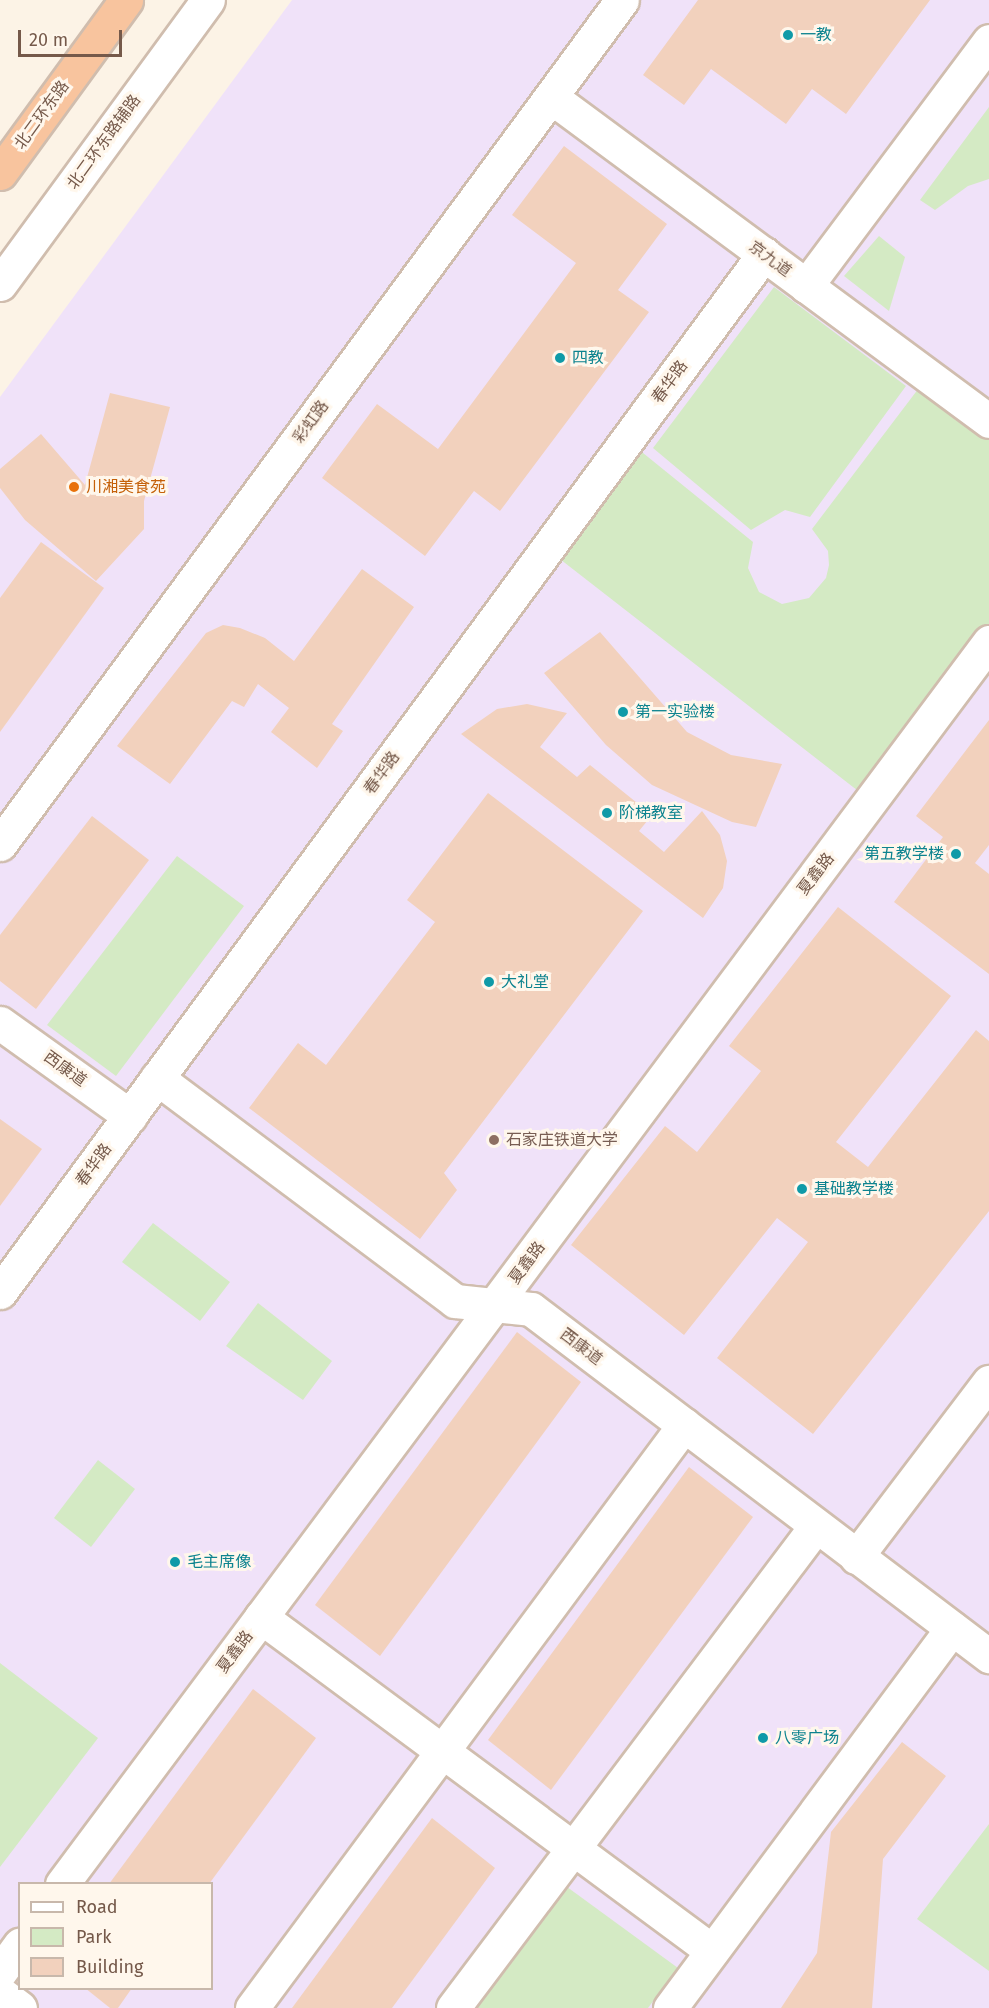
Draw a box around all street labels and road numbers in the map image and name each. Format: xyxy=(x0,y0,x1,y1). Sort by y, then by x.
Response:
street label: 北二环东路 xyxy=(11,77,73,153)
street label: 北二环东路辅路 xyxy=(63,91,145,193)
street label: 京九道 xyxy=(745,237,795,281)
street label: 春华路 xyxy=(648,357,692,407)
street label: 彩虹路 xyxy=(289,397,333,447)
street label: 春华路 xyxy=(360,748,404,798)
street label: 夏鑫路 xyxy=(794,849,838,899)
street label: 西康道 xyxy=(40,1047,90,1091)
street label: 春华路 xyxy=(72,1140,116,1190)
street label: 夏鑫路 xyxy=(505,1238,549,1288)
street label: 西康道 xyxy=(556,1325,606,1369)
street label: 夏鑫路 xyxy=(213,1627,257,1677)

